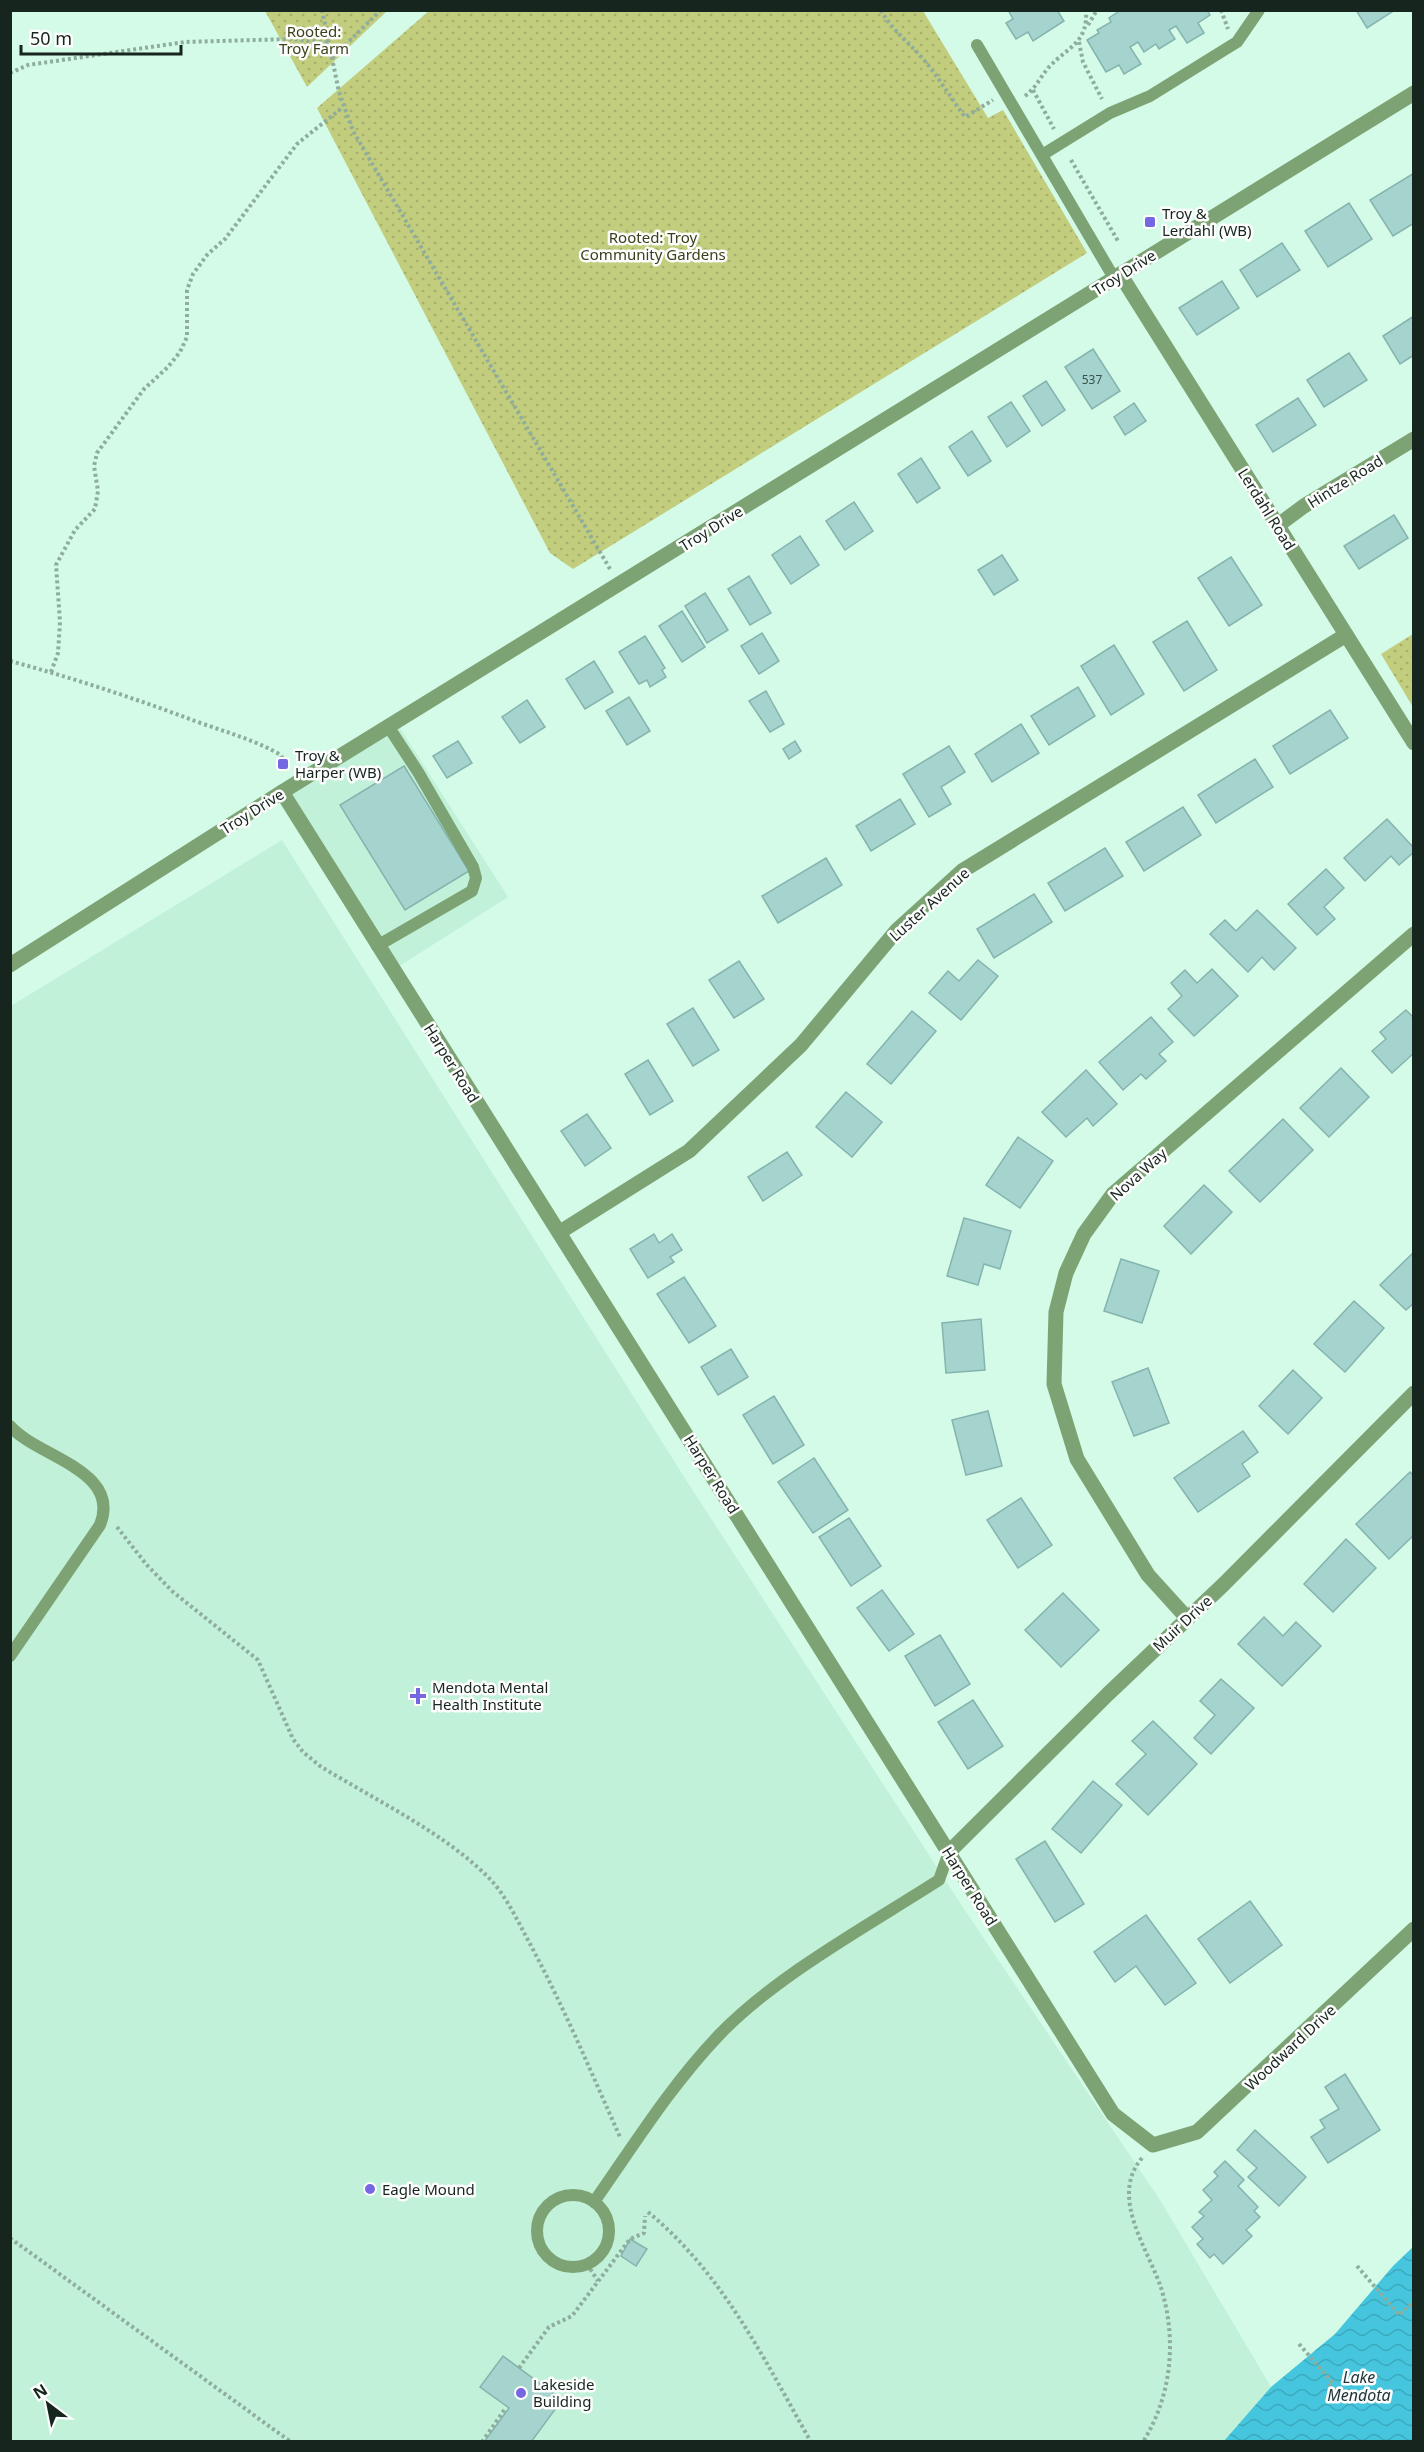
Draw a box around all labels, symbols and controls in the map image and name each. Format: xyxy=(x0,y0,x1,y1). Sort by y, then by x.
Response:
scale bar xyxy=(21,18,182,56)
park label: Rooted: Troy Farm xyxy=(279,21,349,58)
text: 50 m xyxy=(30,26,72,50)
place label: Troy & Lerdahl (WB) xyxy=(1162,203,1252,240)
marker: Troy & Lerdahl (WB) xyxy=(1143,215,1157,229)
park label: Rooted: Troy Community Gardens xyxy=(580,227,726,264)
street label: Troy Drive xyxy=(1089,245,1159,299)
house number: 537 xyxy=(1082,371,1102,388)
street label: Hintze Road xyxy=(1304,450,1386,512)
street label: Lerdahl Road xyxy=(1234,464,1300,554)
street label: Troy Drive xyxy=(676,501,746,555)
place label: Troy & Harper (WB) xyxy=(295,745,381,782)
marker: Troy & Harper (WB) xyxy=(276,757,290,771)
street label: Troy Drive xyxy=(217,784,287,838)
street label: Luster Avenue xyxy=(885,863,973,945)
street label: Harper Road xyxy=(420,1020,484,1106)
street label: Nova Way xyxy=(1105,1143,1171,1205)
street label: Harper Road xyxy=(680,1431,744,1517)
street label: Muir Drive xyxy=(1148,1590,1216,1656)
place label: Mendota Mental Health Institute xyxy=(432,1677,548,1714)
marker: Mendota Mental Health Institute xyxy=(409,1687,427,1705)
street label: Harper Road xyxy=(938,1843,1002,1929)
street label: Woodward Drive xyxy=(1240,2000,1340,2094)
place label: Eagle Mound xyxy=(382,2179,475,2199)
marker: Eagle Mound xyxy=(363,2182,377,2196)
water label: Lake Mendota xyxy=(1327,2366,1391,2406)
north arrow xyxy=(18,2374,78,2434)
place label: Lakeside Building xyxy=(533,2374,595,2411)
text: N xyxy=(29,2379,51,2404)
marker: Lakeside Building xyxy=(514,2386,528,2400)

